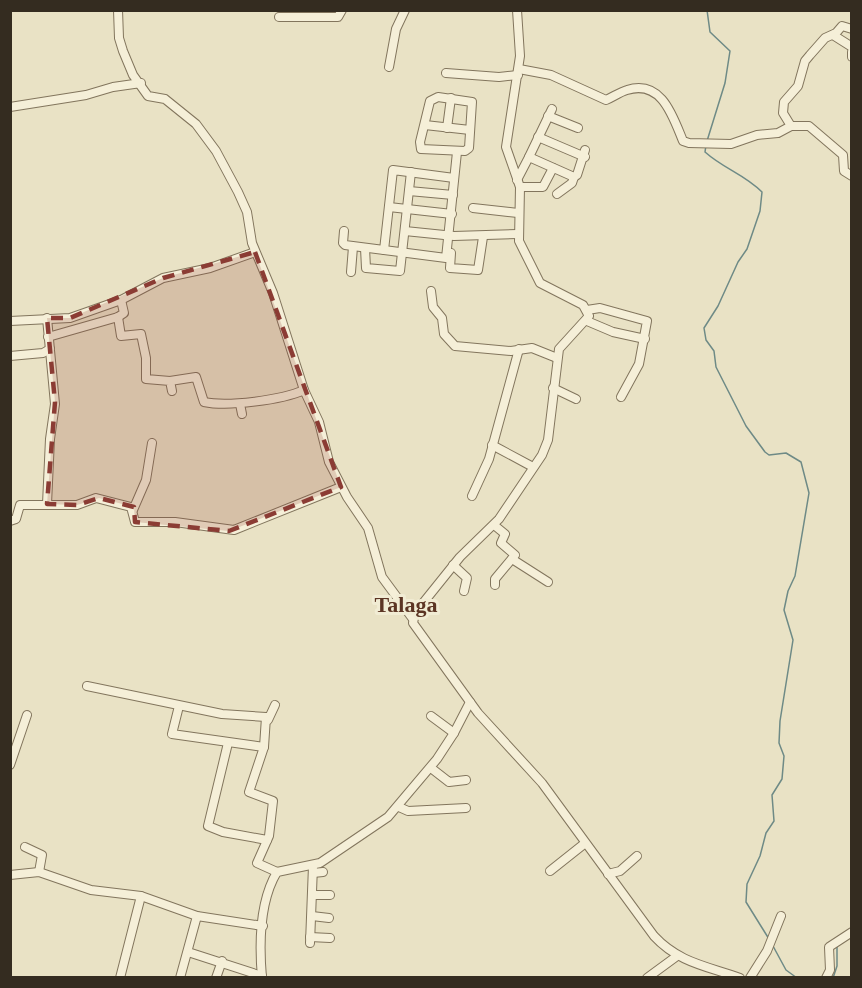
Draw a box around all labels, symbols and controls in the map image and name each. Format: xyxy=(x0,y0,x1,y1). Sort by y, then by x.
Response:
district label: Talaga xyxy=(375,592,437,617)

